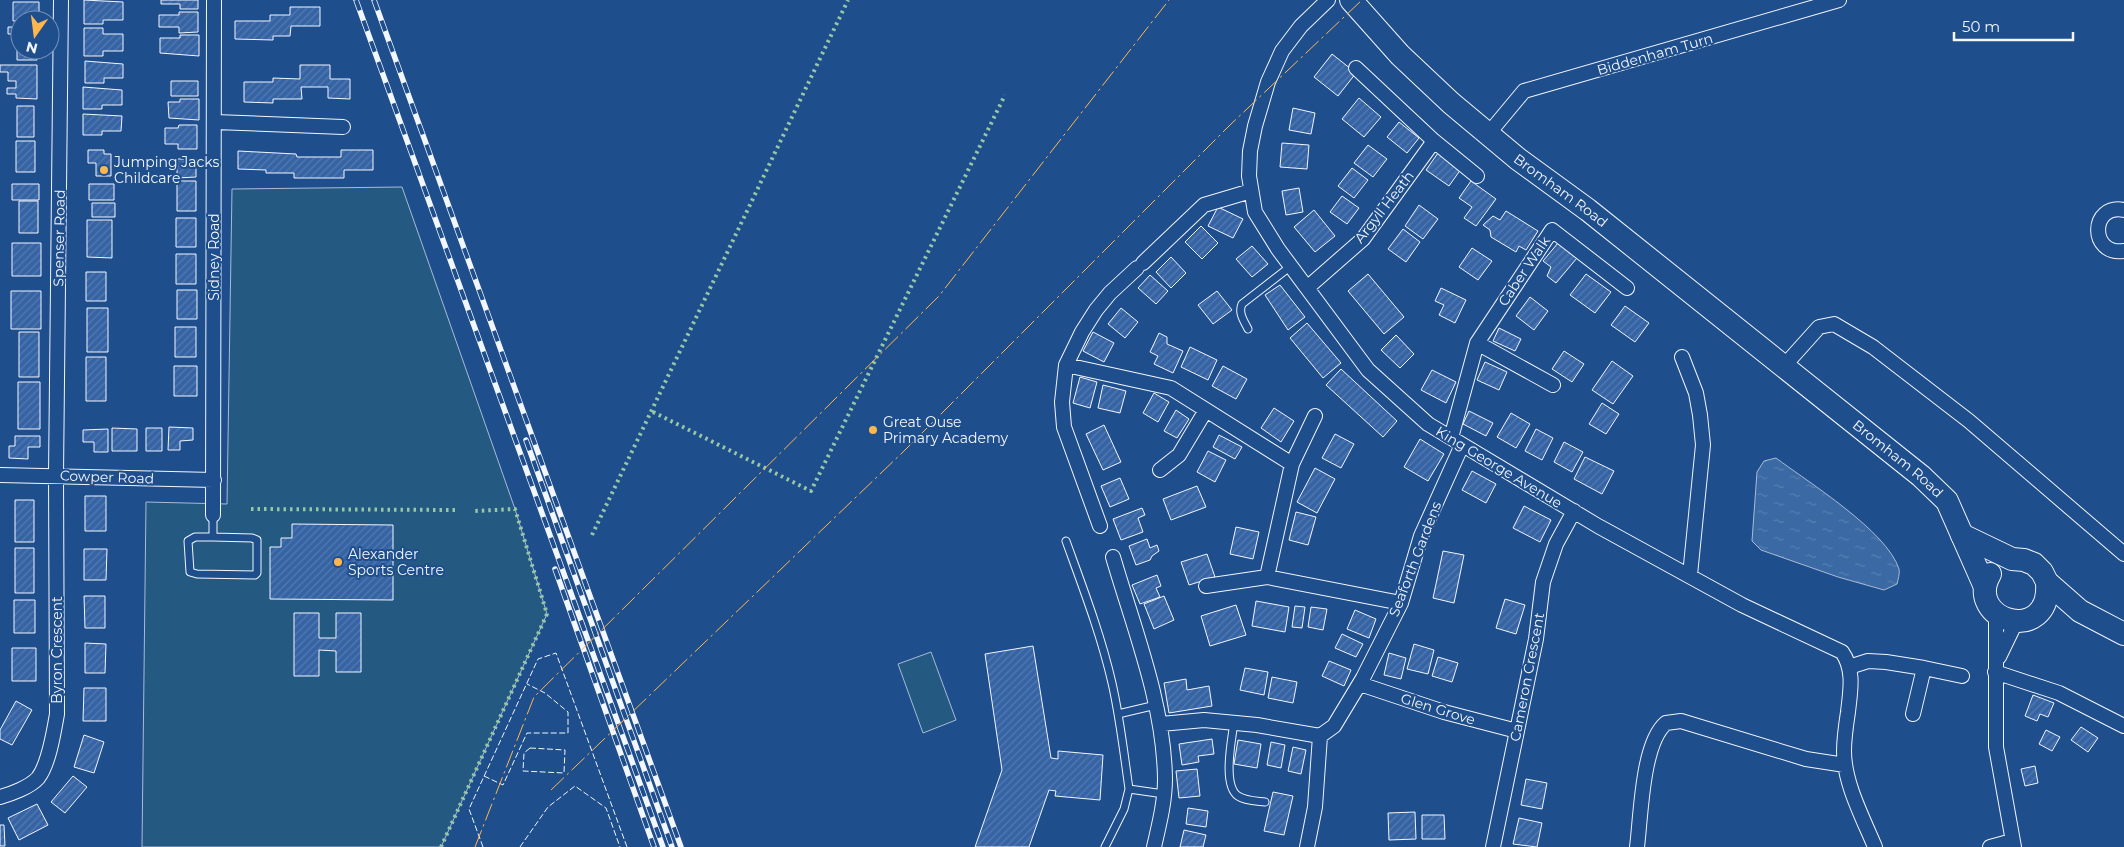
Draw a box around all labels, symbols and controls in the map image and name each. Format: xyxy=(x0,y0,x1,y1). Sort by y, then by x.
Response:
north arrow xyxy=(10,10,60,60)
scale bar xyxy=(1954,10,2073,42)
text: 50 m xyxy=(1962,17,2000,36)
street label: Biddenham Turn xyxy=(1595,29,1715,79)
text: N xyxy=(24,38,40,58)
street label: Bromham Road xyxy=(1510,150,1611,231)
place label: Jumping Jacks Childcare xyxy=(113,153,219,187)
marker: Jumping Jacks Childcare xyxy=(98,164,110,176)
street label: Argyll Heath xyxy=(1350,167,1418,247)
street label: Spenser Road xyxy=(49,189,69,287)
street label: Sidney Road xyxy=(205,213,223,301)
street label: Caber Walk xyxy=(1494,232,1554,309)
place label: Great Ouse Primary Academy xyxy=(883,413,1009,447)
street label: Bromham Road xyxy=(1849,416,1947,502)
street label: King George Avenue xyxy=(1432,422,1566,512)
marker: Great Ouse Primary Academy xyxy=(867,424,879,436)
street label: Cowper Road xyxy=(60,466,154,488)
street label: Seaforth Gardens xyxy=(1385,499,1445,619)
place label: Alexander Sports Centre xyxy=(348,545,444,579)
marker: Alexander Sports Centre xyxy=(332,556,344,568)
street label: Byron Crescent xyxy=(48,596,66,704)
street label: Cameron Crescent xyxy=(1506,611,1548,743)
street label: Glen Grove xyxy=(1399,689,1477,729)

